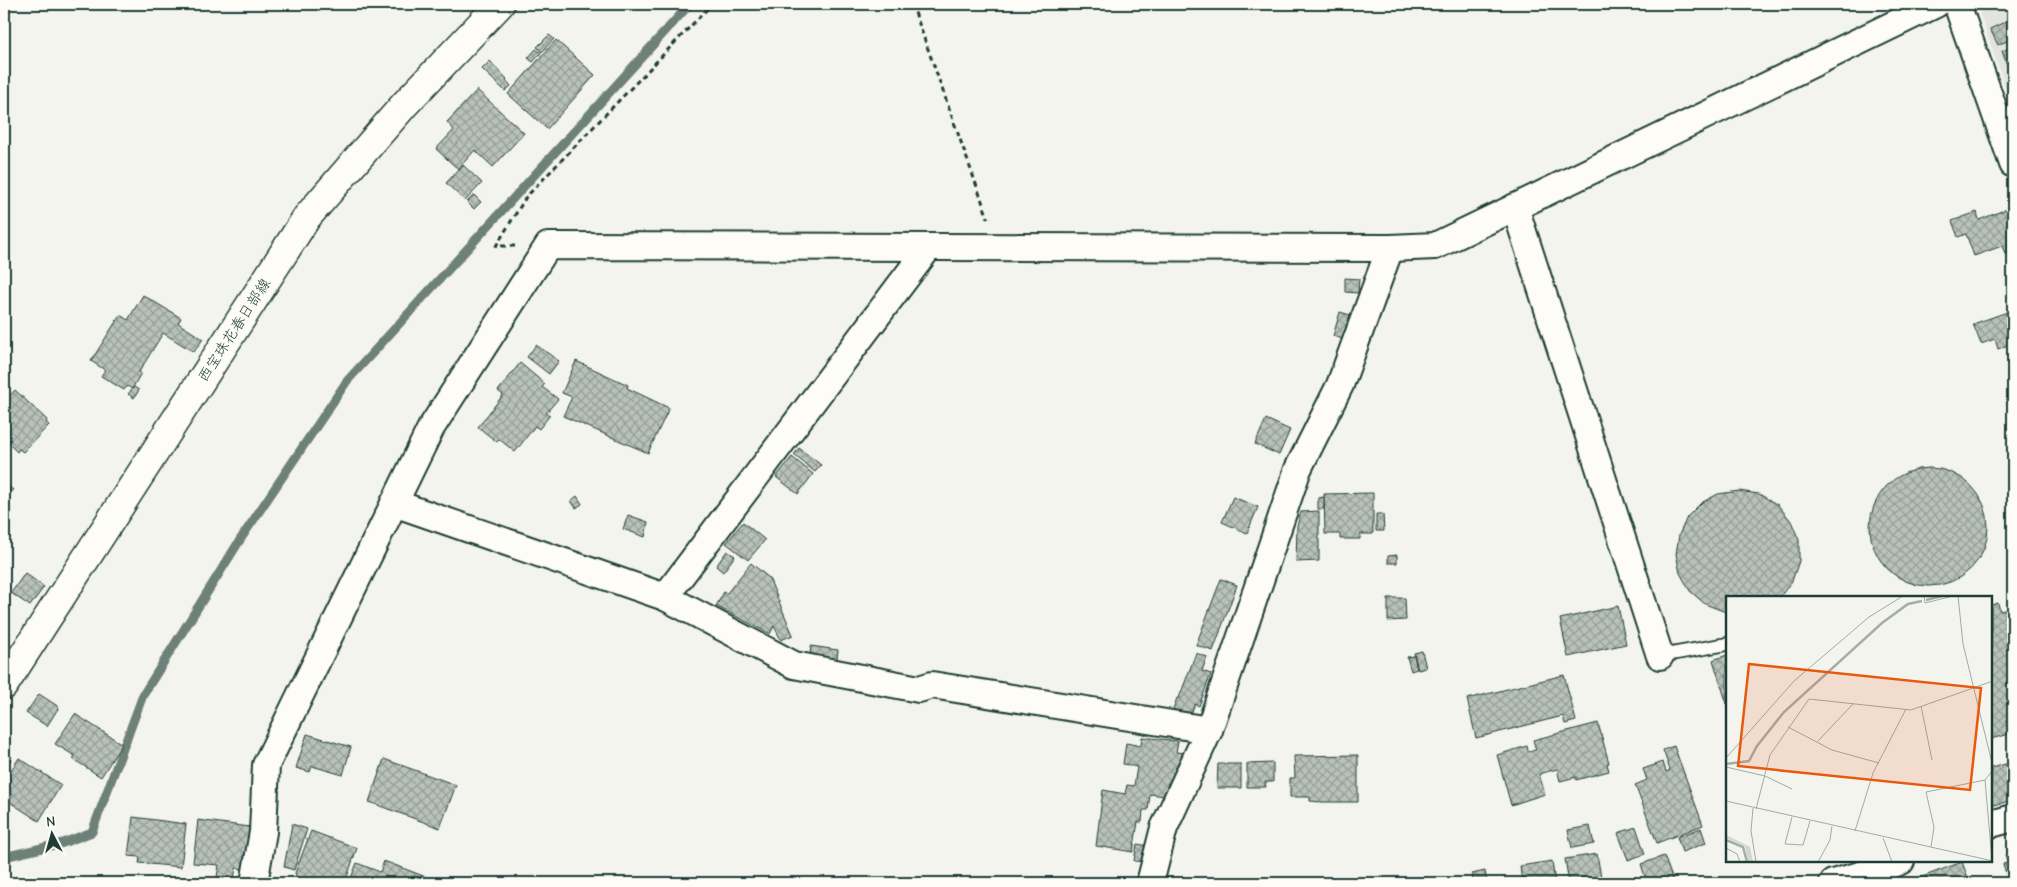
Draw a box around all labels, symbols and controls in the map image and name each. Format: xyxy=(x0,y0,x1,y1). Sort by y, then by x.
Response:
street label: 西宝珠花春日部線 xyxy=(194,275,274,385)
inset map xyxy=(1726,596,1992,862)
north arrow xyxy=(28,810,78,860)
text: N xyxy=(45,813,56,830)

